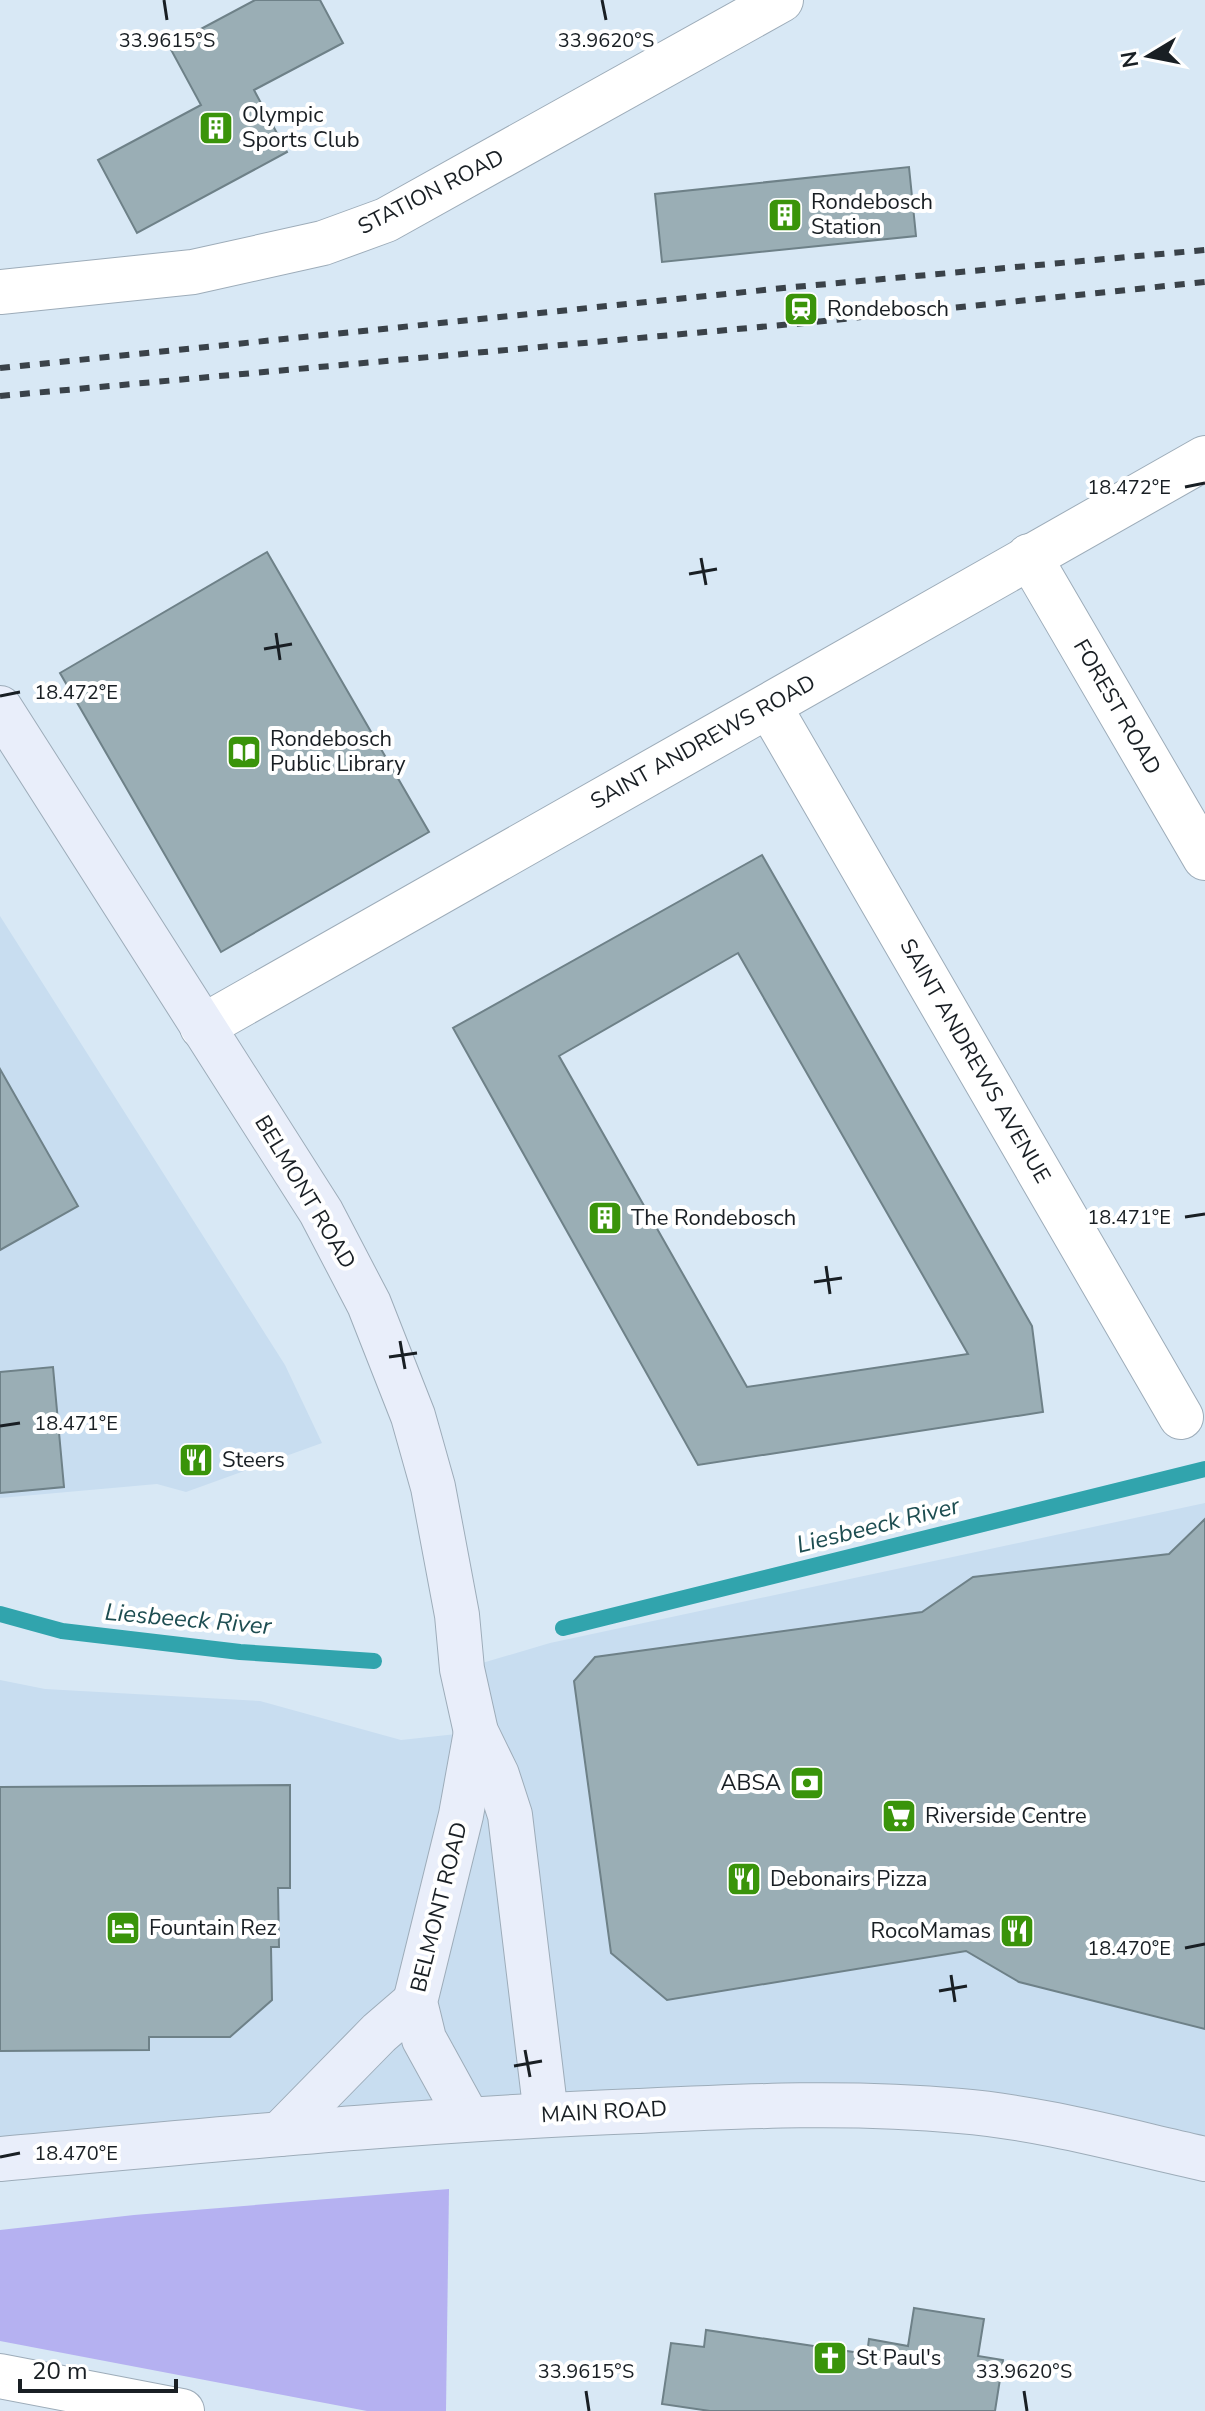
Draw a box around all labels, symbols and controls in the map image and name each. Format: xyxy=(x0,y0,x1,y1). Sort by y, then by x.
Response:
north arrow xyxy=(1109,16,1189,96)
text: 33.9615°S xyxy=(119,27,215,54)
text: 33.9620°S xyxy=(558,27,654,54)
text: N xyxy=(1114,49,1146,70)
place label: Olympic Sports Club xyxy=(242,100,359,155)
building icon: Olympic Sports Club xyxy=(197,109,235,147)
street label: STATION ROAD xyxy=(353,142,509,242)
place label: Rondebosch Station xyxy=(811,187,933,242)
building icon: Rondebosch Station xyxy=(766,196,804,234)
station icon: Rondebosch xyxy=(782,290,820,328)
place label: Rondebosch xyxy=(827,294,949,324)
text: 18.472°E xyxy=(1087,474,1171,501)
street label: FOREST ROAD xyxy=(1066,634,1168,780)
street label: SAINT ANDREWS ROAD xyxy=(585,668,821,816)
text: 18.472°E xyxy=(34,679,118,706)
place label: Rondebosch Public Library xyxy=(270,724,406,779)
library icon: Rondebosch Public Library xyxy=(225,733,263,771)
street label: SAINT ANDREWS AVENUE xyxy=(893,933,1057,1189)
street label: BELMONT ROAD xyxy=(247,1110,363,1274)
building icon: The Rondebosch xyxy=(586,1199,624,1237)
place label: The Rondebosch xyxy=(631,1203,796,1233)
text: 18.471°E xyxy=(1087,1204,1171,1231)
text: 18.471°E xyxy=(34,1410,118,1437)
restaurant icon: Steers xyxy=(177,1441,215,1479)
place label: Steers xyxy=(222,1445,285,1475)
water label: Liesbeeck River xyxy=(793,1489,964,1561)
water label: Liesbeeck River xyxy=(103,1596,274,1642)
bank icon: ABSA xyxy=(788,1764,826,1802)
place label: ABSA xyxy=(721,1768,781,1798)
supermarket icon: Riverside Centre xyxy=(880,1797,918,1835)
place label: Riverside Centre xyxy=(925,1801,1087,1831)
street label: BELMONT ROAD xyxy=(403,1819,475,1995)
restaurant icon: Debonairs Pizza xyxy=(725,1860,763,1898)
place label: Debonairs Pizza xyxy=(770,1864,927,1894)
hotel icon: Fountain Rez xyxy=(104,1909,142,1947)
restaurant icon: RocoMamas xyxy=(998,1912,1036,1950)
place label: Fountain Rez xyxy=(149,1913,277,1943)
place label: RocoMamas xyxy=(871,1916,991,1946)
text: 18.470°E xyxy=(1087,1935,1171,1962)
street label: MAIN ROAD xyxy=(540,2094,668,2130)
text: 18.470°E xyxy=(34,2140,118,2167)
church icon: St Paul's xyxy=(811,2339,849,2377)
scale bar xyxy=(20,2343,176,2393)
place label: St Paul's xyxy=(856,2343,941,2373)
text: 20 m xyxy=(32,2355,88,2387)
text: 33.9615°S xyxy=(538,2358,634,2385)
text: 33.9620°S xyxy=(976,2358,1072,2385)

